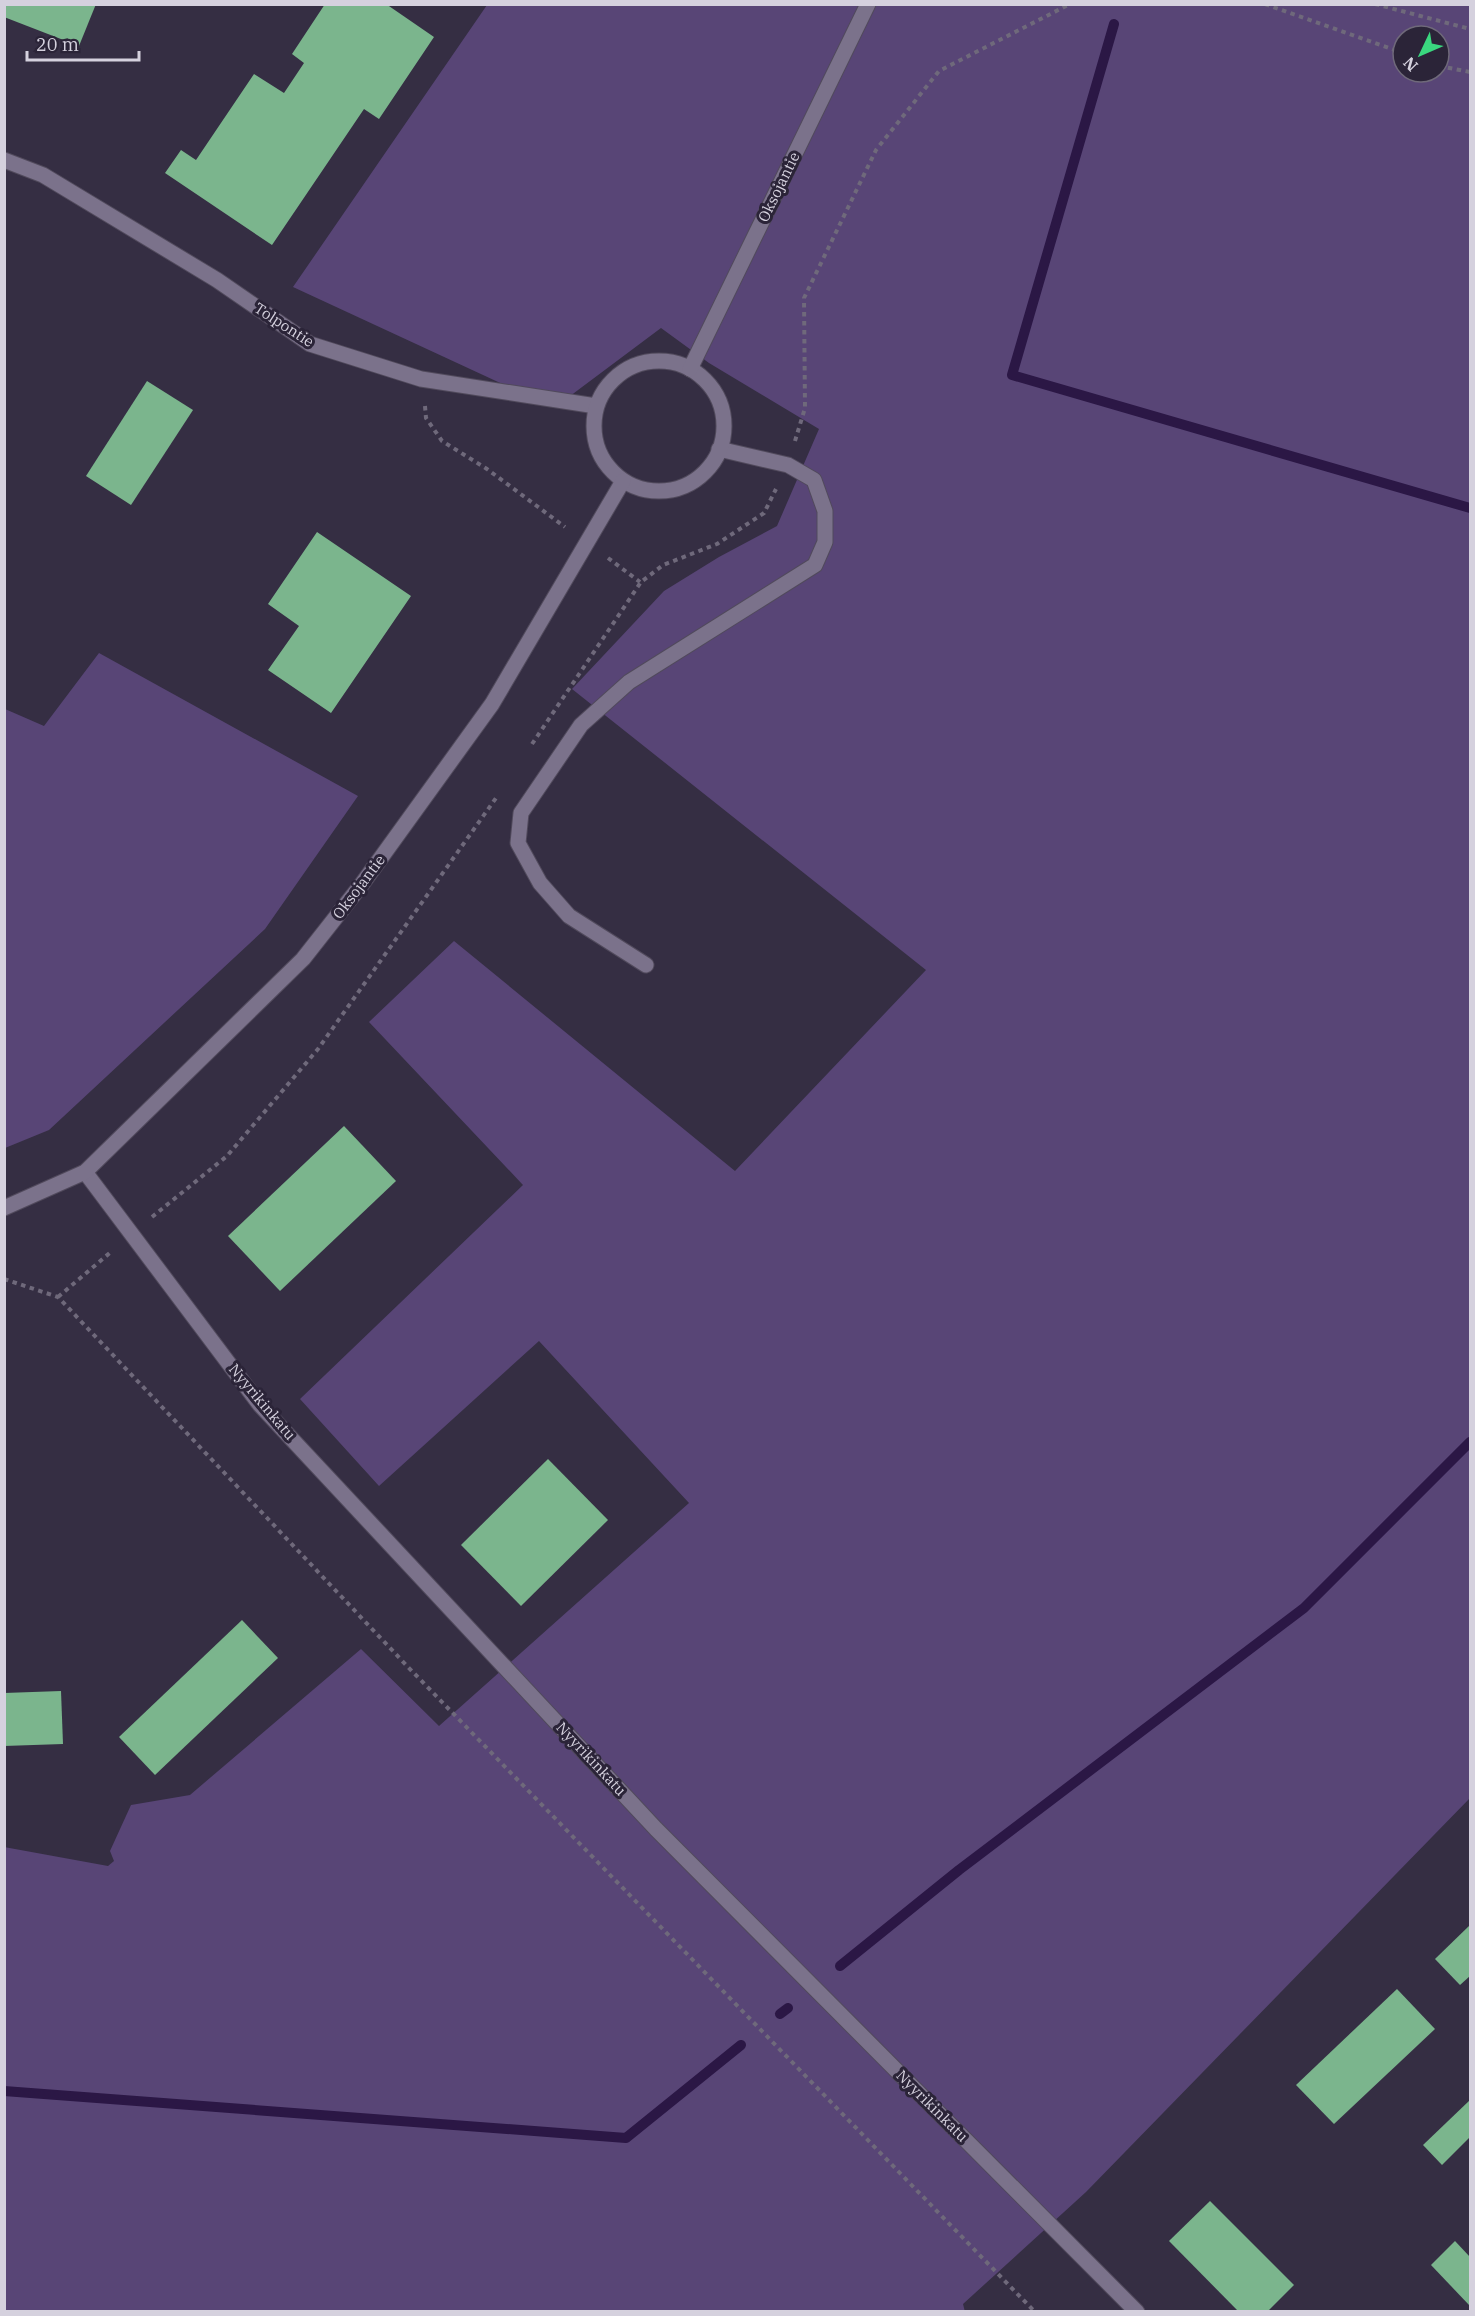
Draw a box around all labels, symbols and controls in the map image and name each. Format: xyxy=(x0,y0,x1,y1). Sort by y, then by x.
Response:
scale bar xyxy=(27,24,140,62)
north arrow xyxy=(1391,24,1451,84)
text: 20 m xyxy=(36,33,79,56)
text: N xyxy=(1399,53,1422,76)
street label: Oksojantie xyxy=(753,149,804,225)
street label: Tolpontie xyxy=(251,298,318,351)
street label: Oksojantie xyxy=(328,851,389,923)
street label: Nyyrikinkatu xyxy=(225,1360,300,1444)
street label: Nyyrikinkatu xyxy=(552,1718,630,1799)
street label: Nyyrikinkatu xyxy=(892,2066,972,2146)

